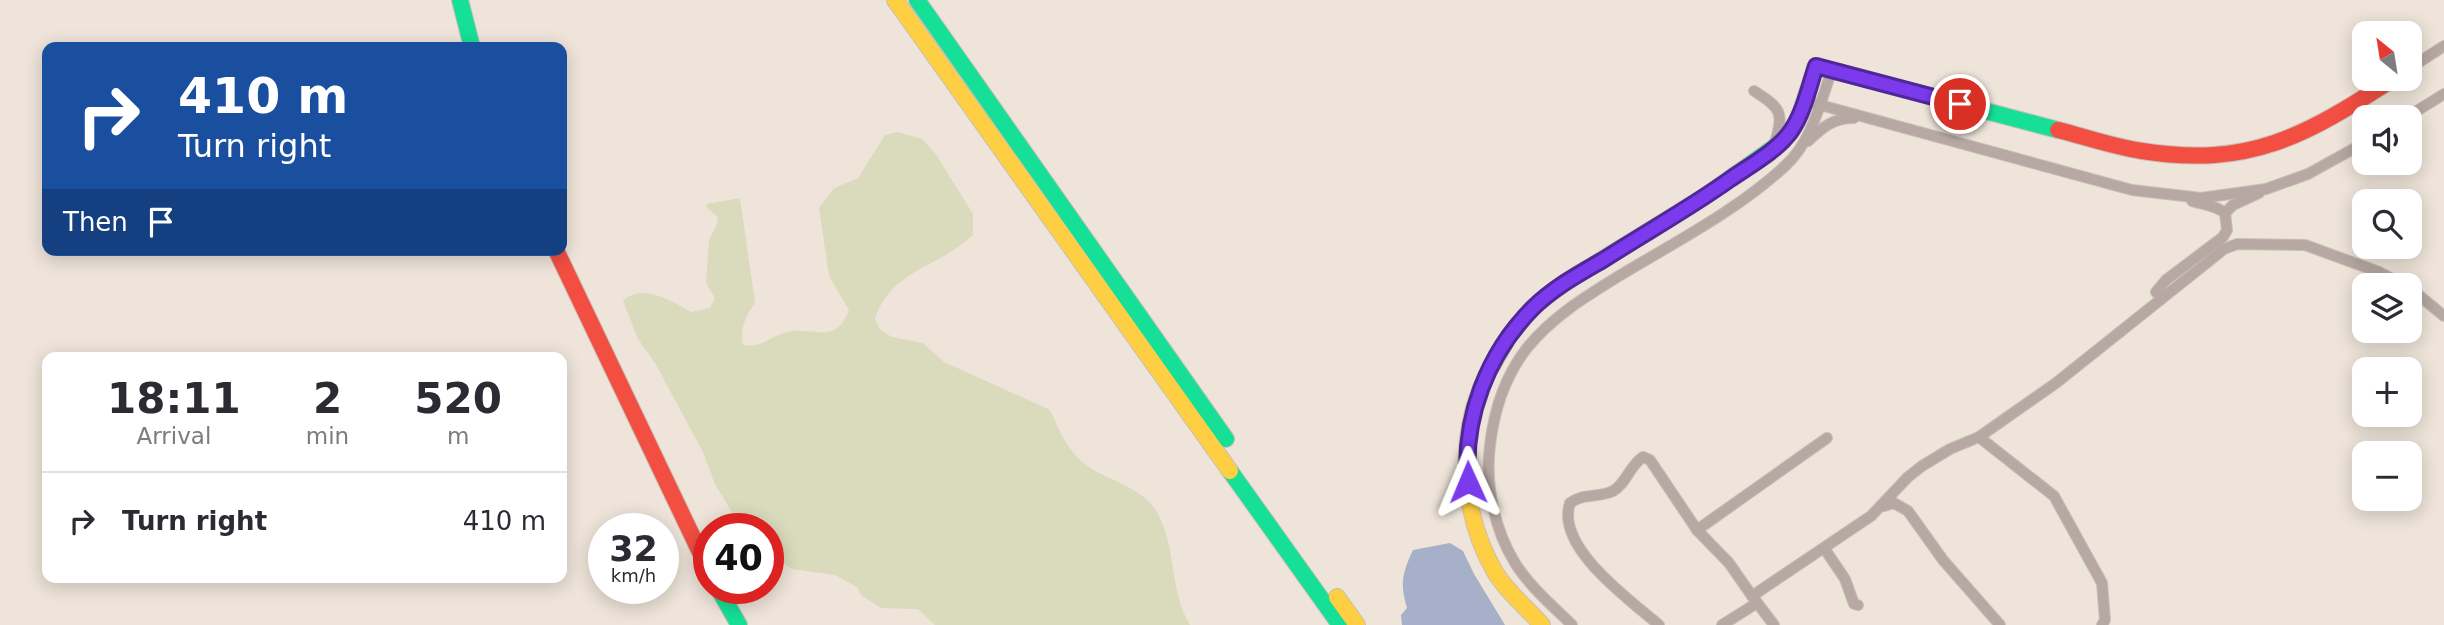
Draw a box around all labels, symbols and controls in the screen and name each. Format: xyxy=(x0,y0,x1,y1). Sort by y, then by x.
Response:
north arrow xyxy=(2352,21,2422,91)
map controls xyxy=(2352,21,2422,511)
text: 410 m xyxy=(178,68,348,125)
icon: right xyxy=(63,70,154,161)
pin xyxy=(1930,74,1990,134)
icon: arrive xyxy=(1941,85,1979,123)
button: sound xyxy=(2352,105,2422,175)
text: Turn right xyxy=(178,127,331,165)
button: search xyxy=(2352,189,2422,259)
icon: arrive xyxy=(142,203,180,241)
text: Then xyxy=(63,207,128,237)
button: layers xyxy=(2352,273,2422,343)
button: + xyxy=(2352,357,2422,427)
text: 18:11 xyxy=(107,374,241,423)
text: 2 xyxy=(313,374,342,423)
text: 520 xyxy=(414,374,502,423)
text: Arrival xyxy=(137,423,211,449)
text: min xyxy=(306,423,349,449)
text: m xyxy=(447,423,469,449)
button: − xyxy=(2352,441,2422,511)
position arrow xyxy=(1431,445,1505,519)
icon: right xyxy=(63,502,101,540)
text: Turn right xyxy=(122,506,267,536)
text: 410 m xyxy=(463,506,546,536)
speed limit sign: 40 xyxy=(693,513,784,604)
text: 32 xyxy=(609,529,658,569)
text: km/h xyxy=(611,565,656,586)

